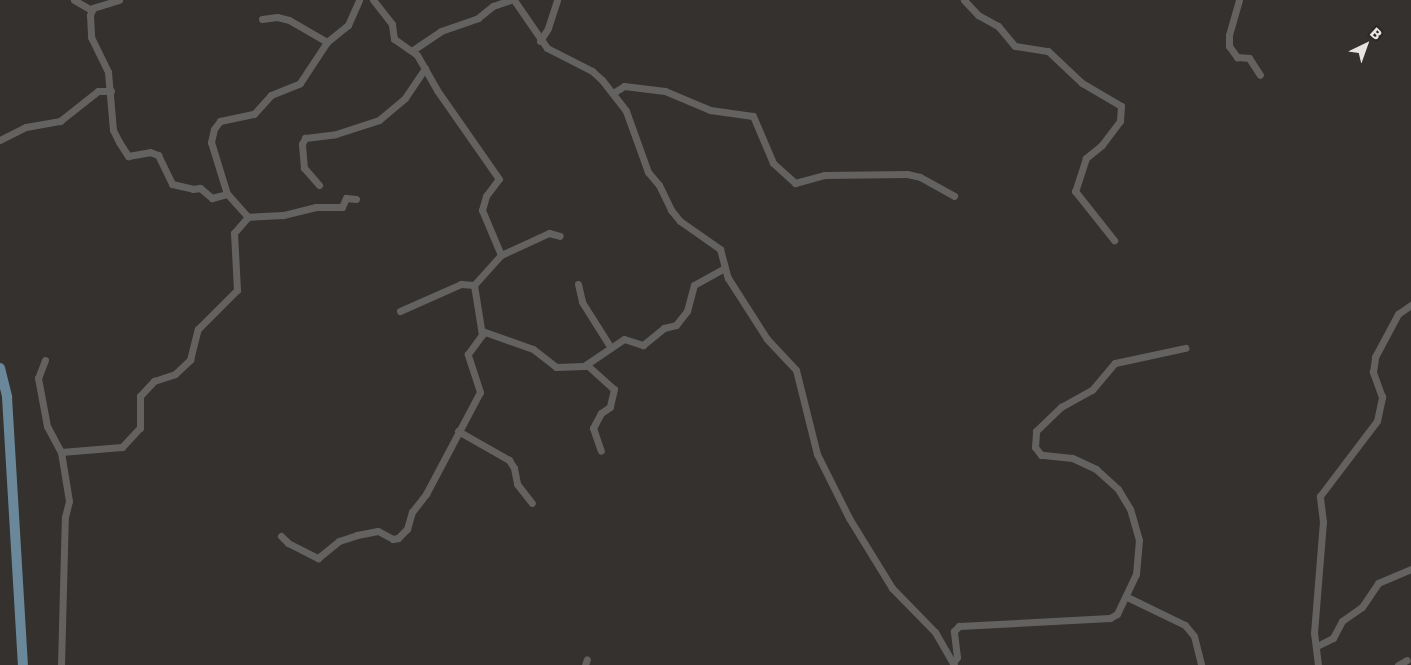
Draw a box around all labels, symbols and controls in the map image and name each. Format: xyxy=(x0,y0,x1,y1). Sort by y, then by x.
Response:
north arrow xyxy=(1341,20,1391,70)
text: B xyxy=(1367,24,1385,43)

